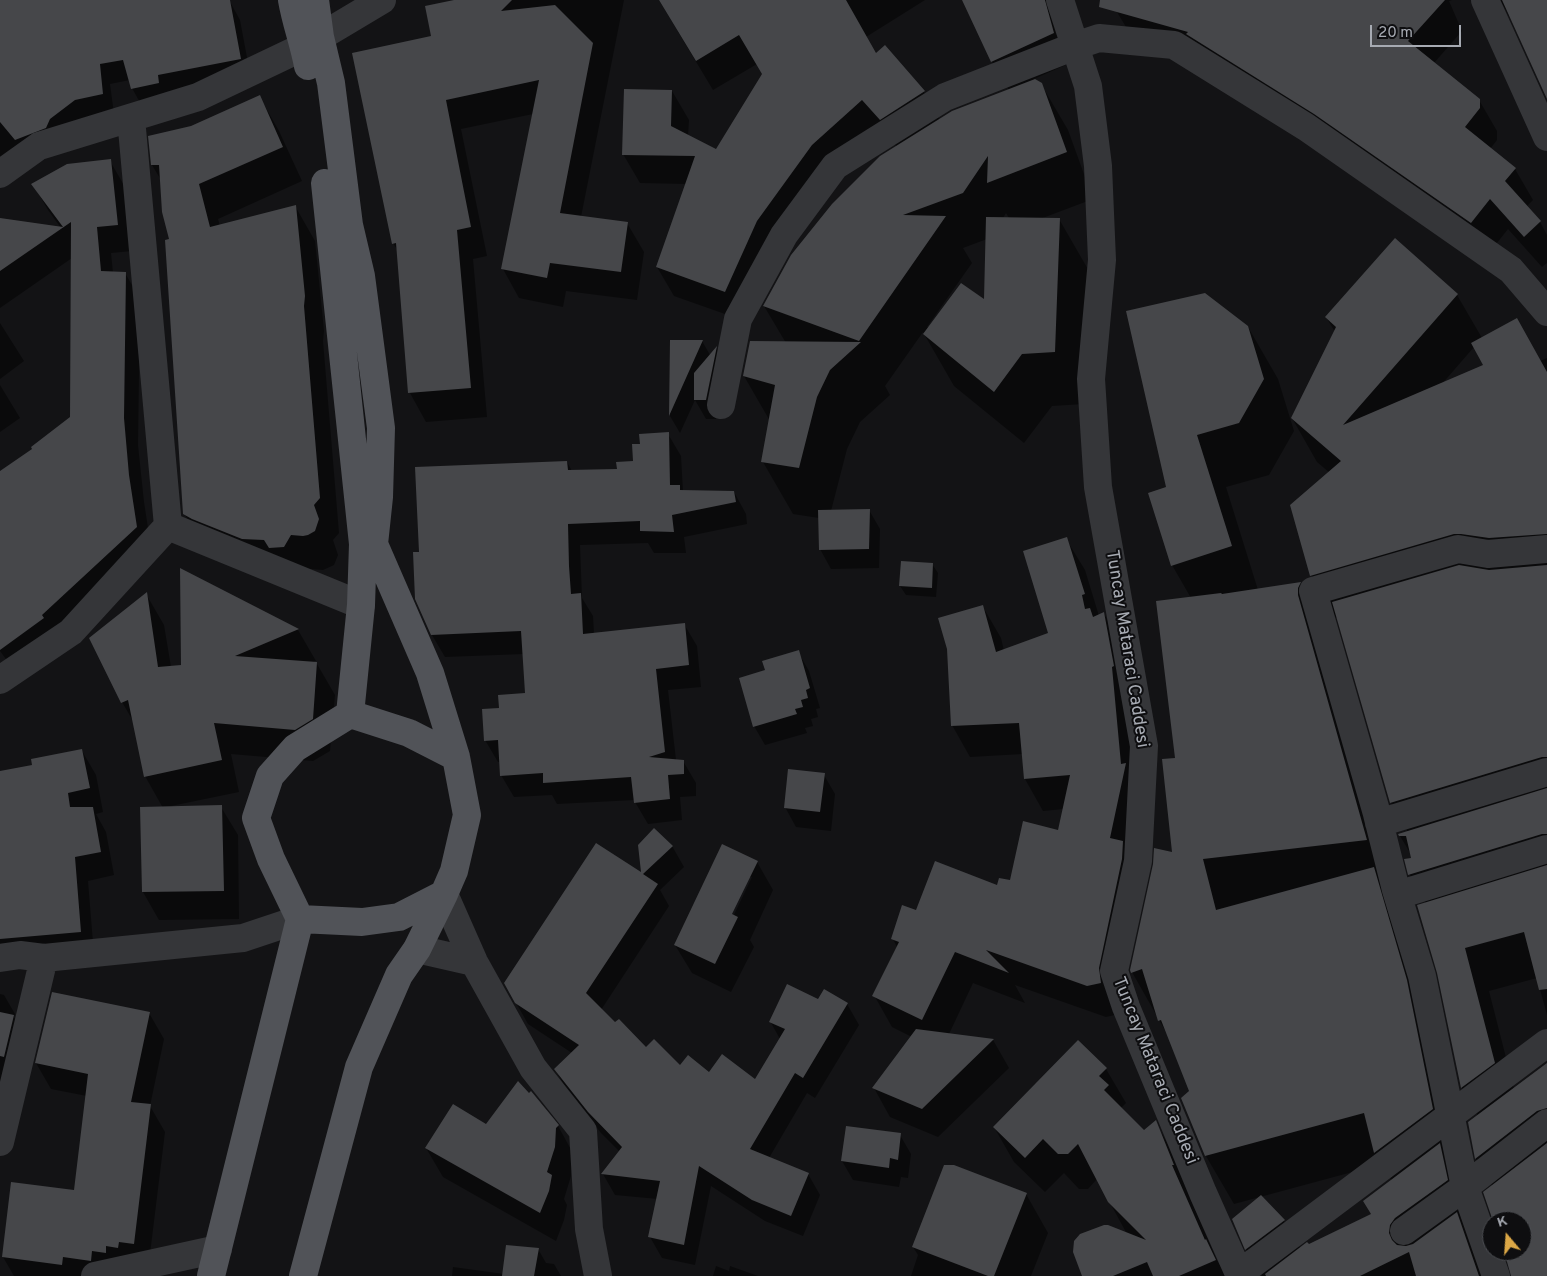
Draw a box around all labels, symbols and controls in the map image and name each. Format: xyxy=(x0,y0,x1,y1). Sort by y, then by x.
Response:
scale bar xyxy=(1372,15,1463,47)
text: 20 m xyxy=(1378,24,1413,43)
street label: Tuncay Mataraci Caddesi xyxy=(1100,548,1152,750)
street label: Tuncay Mataraci Caddesi xyxy=(1106,974,1202,1168)
north arrow xyxy=(1482,1211,1532,1261)
text: K xyxy=(1495,1213,1510,1232)

